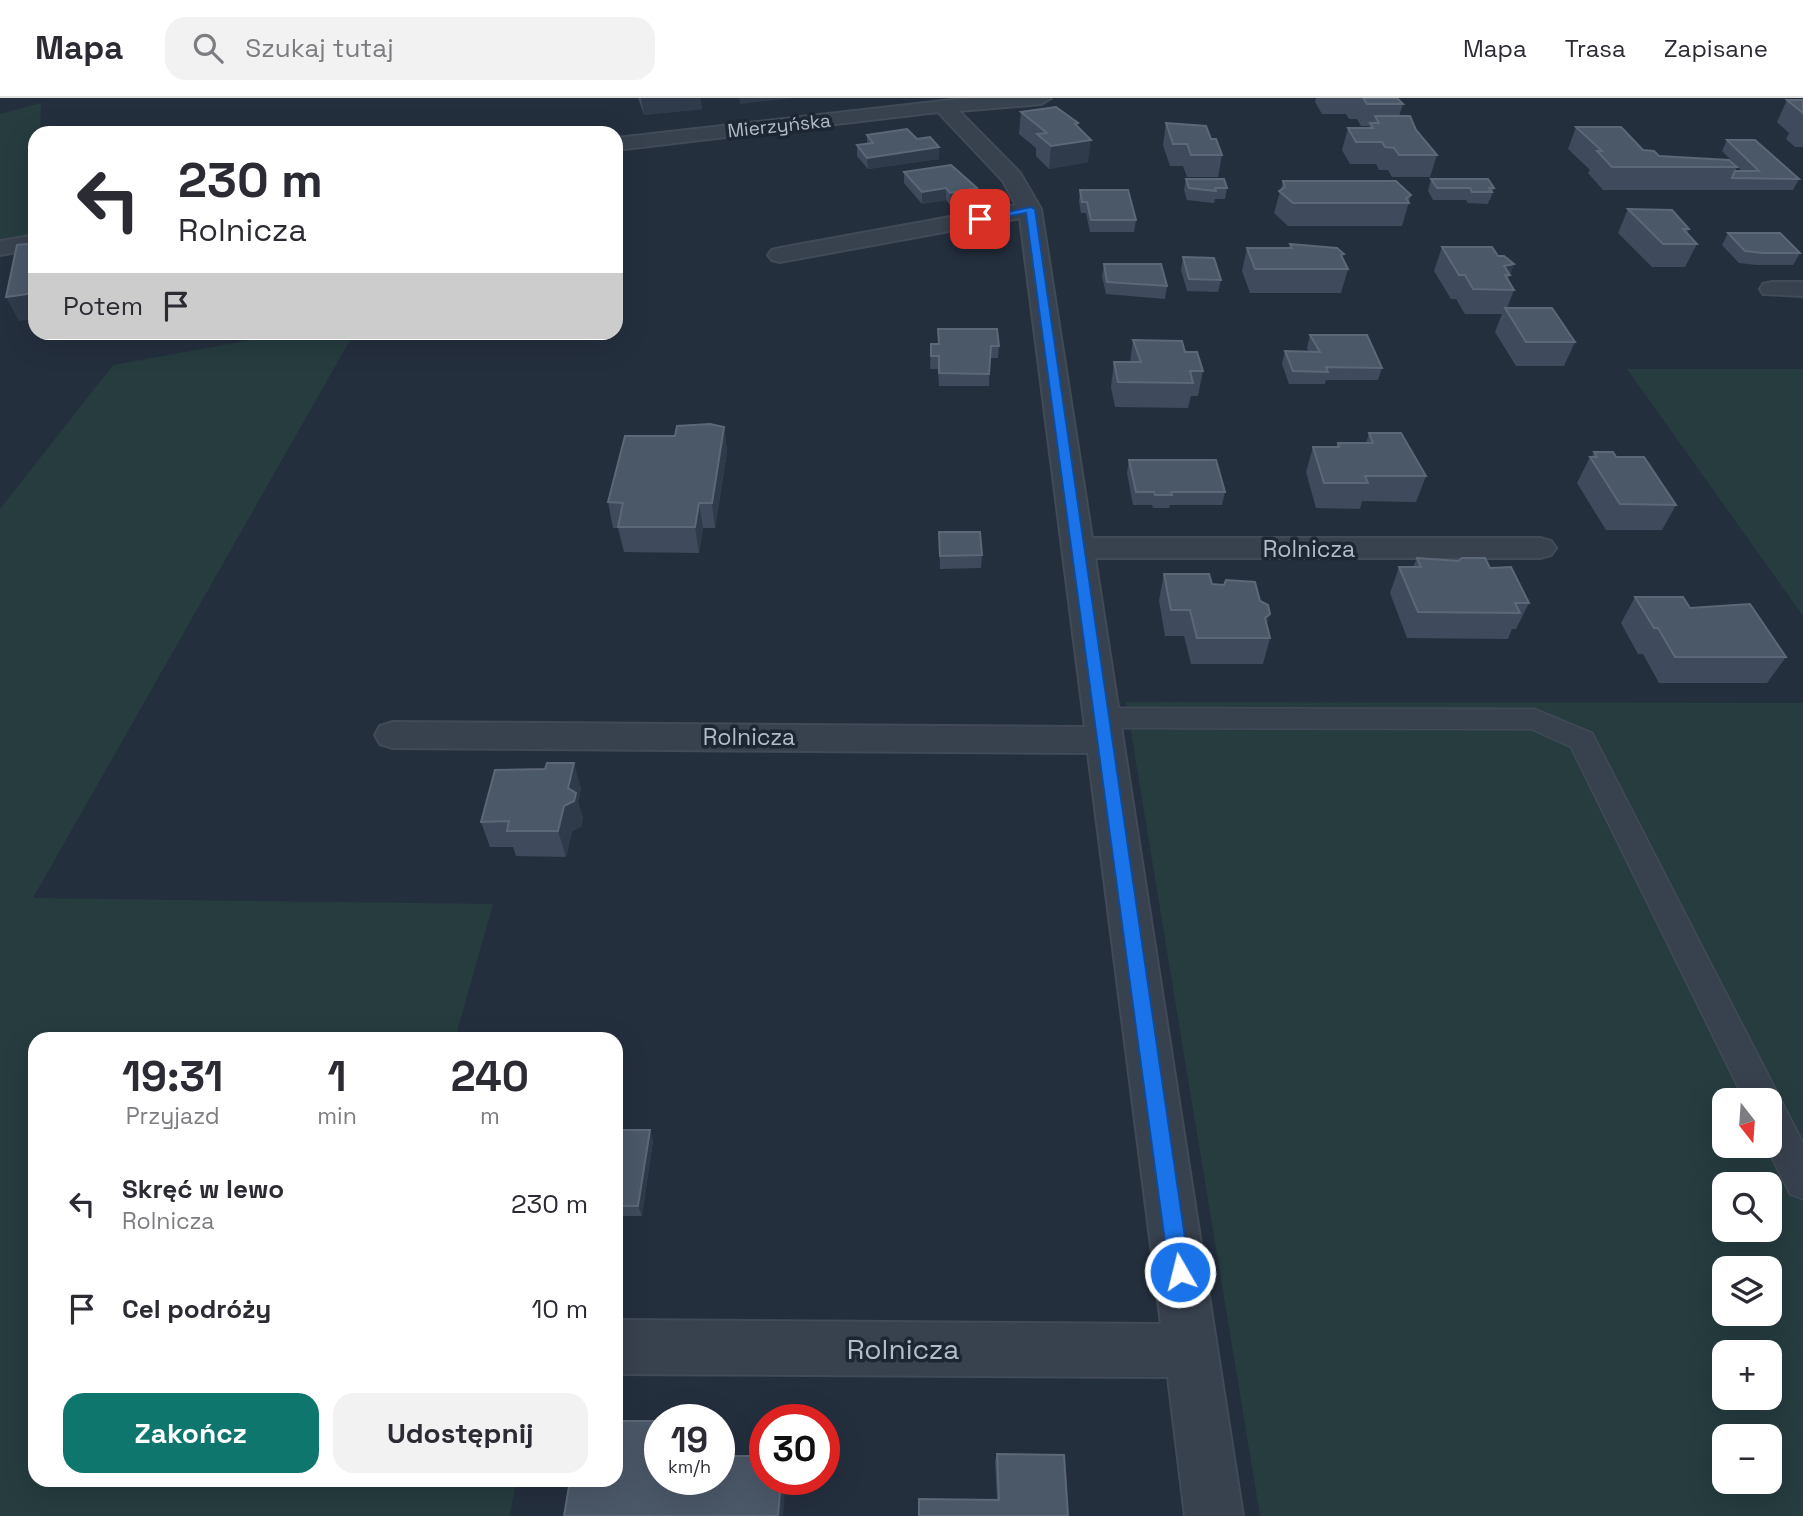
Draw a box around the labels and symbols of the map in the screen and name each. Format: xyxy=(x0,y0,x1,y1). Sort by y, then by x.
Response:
street label: Mierzyńska xyxy=(726,108,832,143)
pin xyxy=(950,189,1010,249)
street label: Rolnicza xyxy=(1263,534,1355,564)
street label: Rolnicza xyxy=(703,722,795,752)
north arrow xyxy=(1712,1088,1782,1158)
position arrow xyxy=(1143,1235,1217,1309)
street label: Rolnicza xyxy=(847,1331,959,1367)
speed limit sign: 30 xyxy=(749,1404,840,1495)

